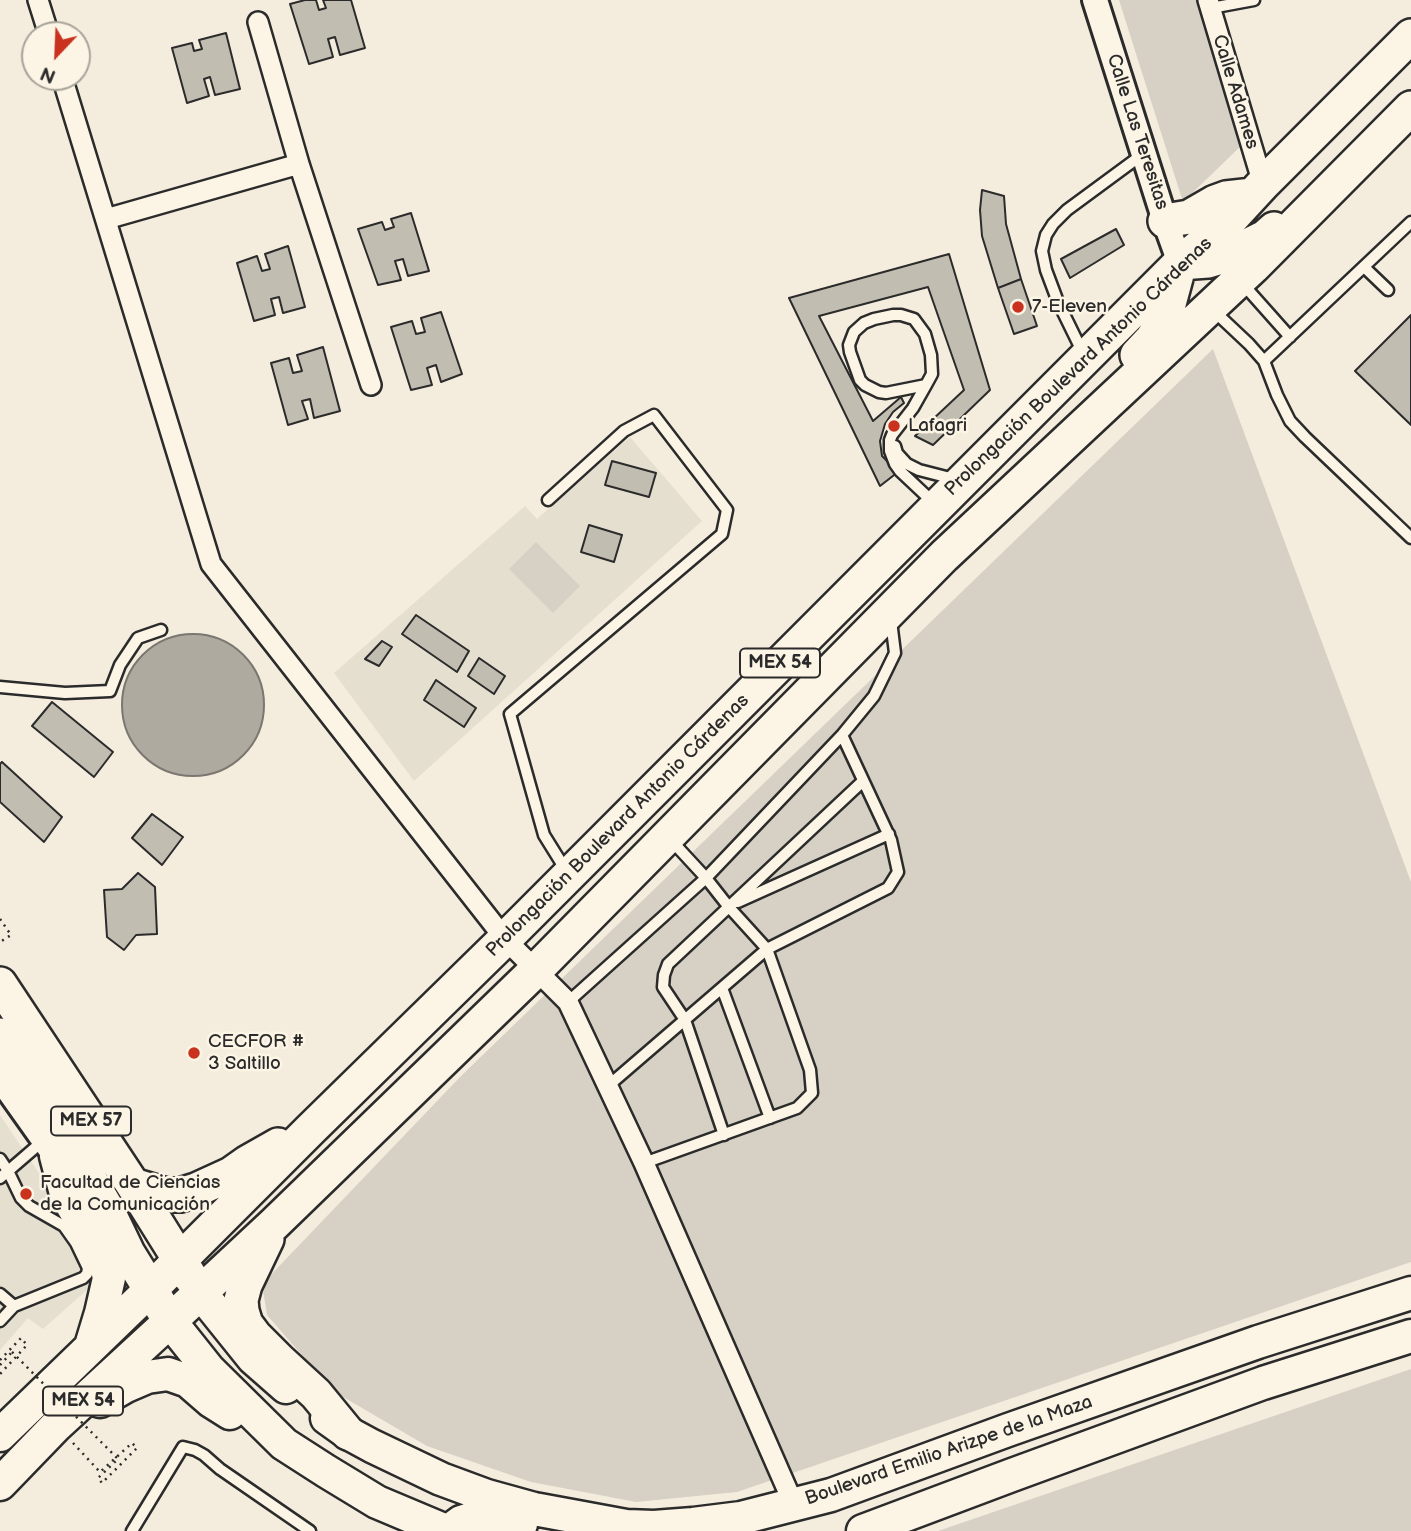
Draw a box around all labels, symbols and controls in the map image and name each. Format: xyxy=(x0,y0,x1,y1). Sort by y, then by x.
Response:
north arrow xyxy=(21,21,91,91)
street label: Calle Adames xyxy=(1207,32,1263,152)
street label: Calle Las Teresitas xyxy=(1101,51,1173,213)
text: N xyxy=(37,61,59,87)
street label: Prolongación Boulevard Antonio Cárdenas xyxy=(941,233,1217,501)
place label: 7-Eleven xyxy=(1032,296,1107,318)
marker: 7-Eleven xyxy=(1010,299,1026,315)
place label: Lafagri xyxy=(908,415,967,437)
marker: Lafagri xyxy=(886,418,902,434)
road number: MEX 54 xyxy=(740,648,820,678)
street label: Prolongación Boulevard Antonio Cárdenas xyxy=(482,690,754,962)
place label: CECFOR # 3 Saltillo xyxy=(208,1031,304,1075)
marker: CECFOR # 3 Saltillo xyxy=(186,1045,202,1061)
road number: MEX 57 xyxy=(51,1106,131,1136)
place label: Facultad de Ciencias de la Comunicación xyxy=(40,1172,220,1216)
marker: Facultad de Ciencias de la Comunicación xyxy=(18,1186,34,1202)
road number: MEX 54 xyxy=(43,1386,123,1416)
street label: Boulevard Emilio Arizpe de la Maza xyxy=(802,1391,1096,1511)

